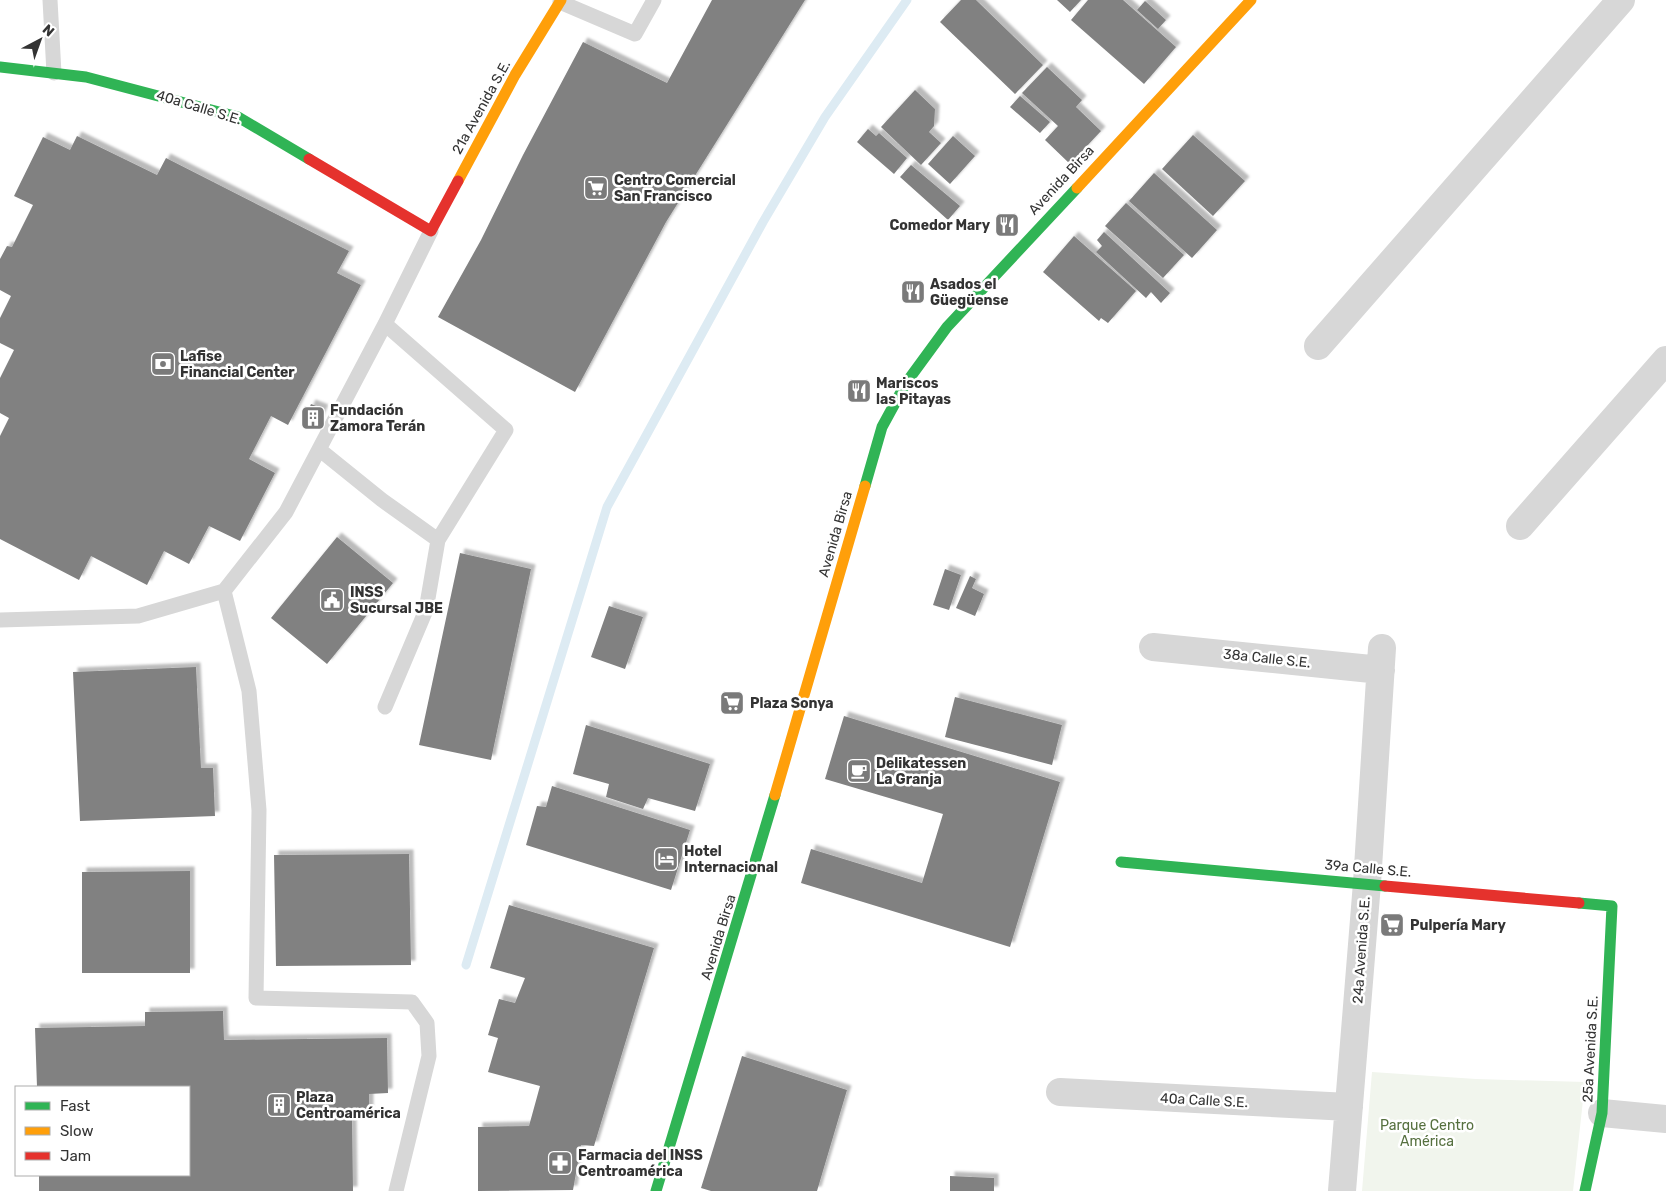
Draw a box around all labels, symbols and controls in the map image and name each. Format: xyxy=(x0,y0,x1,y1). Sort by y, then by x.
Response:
north arrow xyxy=(15,15,65,65)
text: N xyxy=(39,21,58,40)
street label: 21a Avenida S.E. xyxy=(449,57,514,157)
street label: 40a Calle S.E. xyxy=(154,86,243,128)
street label: Avenida Birsa xyxy=(1025,142,1098,219)
place label: Centro Comercial San Francisco xyxy=(614,172,736,205)
supermarket icon: Centro Comercial San Francisco xyxy=(583,175,609,201)
restaurant icon: Comedor Mary xyxy=(994,212,1020,238)
place label: Comedor Mary xyxy=(889,217,991,234)
place label: Asados el Güegüense xyxy=(930,276,1009,309)
restaurant icon: Asados el Güegüense xyxy=(900,279,926,305)
place label: Lafise Financial Center xyxy=(180,348,295,381)
bank icon: Lafise Financial Center xyxy=(150,351,176,377)
place label: Mariscos las Pitayas xyxy=(876,375,951,408)
restaurant icon: Mariscos las Pitayas xyxy=(846,378,872,404)
place label: Fundación Zamora Terán xyxy=(330,402,425,435)
building icon: Fundación Zamora Terán xyxy=(300,405,326,431)
street label: Avenida Birsa xyxy=(815,489,856,579)
place label: INSS Sucursal JBE xyxy=(350,584,443,617)
public building icon: INSS Sucursal JBE xyxy=(319,587,345,613)
street label: 38a Calle S.E. xyxy=(1222,645,1311,672)
supermarket icon: Plaza Sonya xyxy=(719,690,745,716)
place label: Plaza Sonya xyxy=(750,695,834,712)
place label: Delikatessen La Granja xyxy=(876,755,966,788)
cafe icon: Delikatessen La Granja xyxy=(846,758,872,784)
place label: Hotel Internacional xyxy=(684,843,778,876)
hotel icon: Hotel Internacional xyxy=(653,846,679,872)
street label: 39a Calle S.E. xyxy=(1324,856,1412,881)
street label: Avenida Birsa xyxy=(697,892,740,982)
street label: 24a Avenida S.E. xyxy=(1349,896,1374,1004)
supermarket icon: Pulpería Mary xyxy=(1379,912,1405,938)
place label: Pulpería Mary xyxy=(1410,917,1506,934)
street label: 25a Avenida S.E. xyxy=(1579,995,1602,1103)
legend xyxy=(15,1086,190,1176)
place label: Plaza Centroamérica xyxy=(296,1089,401,1122)
street label: 40a Calle S.E. xyxy=(1160,1090,1248,1111)
building icon: Plaza Centroamérica xyxy=(266,1092,292,1118)
text: Fast xyxy=(60,1097,90,1115)
park label: Parque Centro América xyxy=(1380,1117,1474,1150)
text: Slow xyxy=(60,1122,93,1140)
text: Jam xyxy=(60,1147,91,1165)
place label: Farmacia del INSS Centroamérica xyxy=(578,1147,703,1180)
pharmacy icon: Farmacia del INSS Centroamérica xyxy=(547,1150,573,1176)

